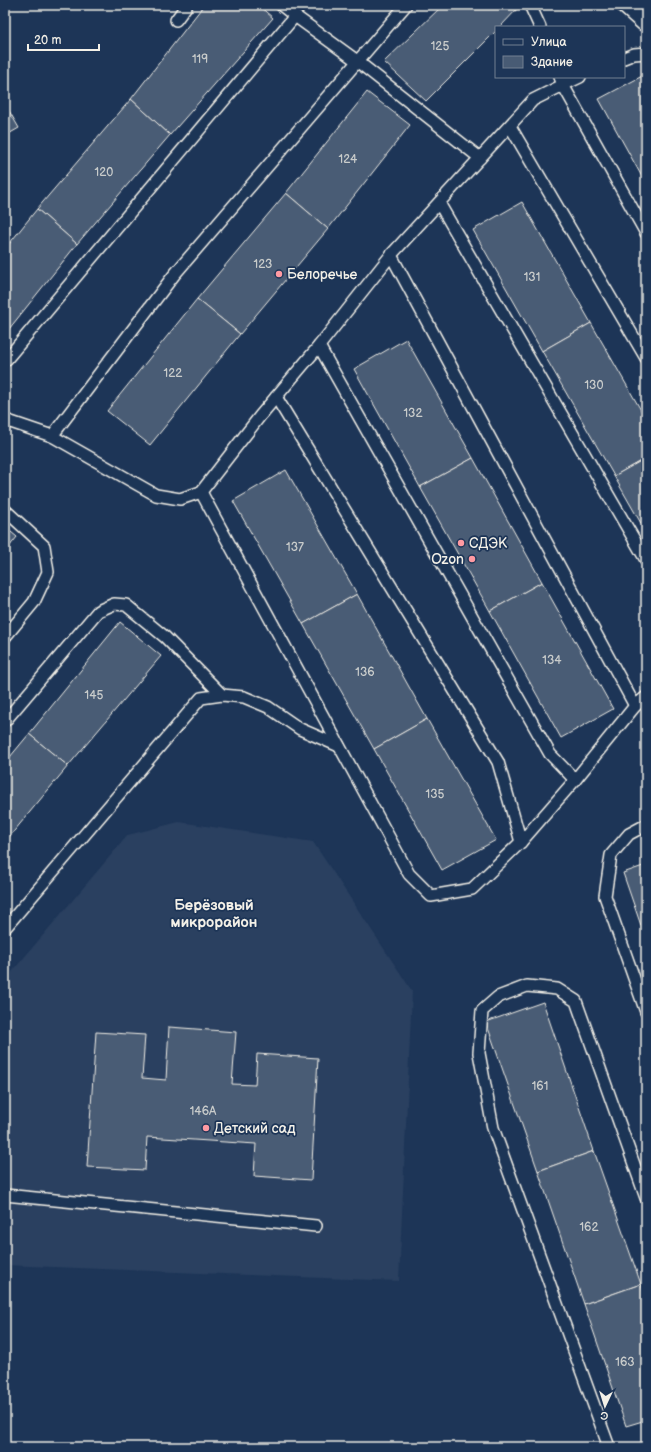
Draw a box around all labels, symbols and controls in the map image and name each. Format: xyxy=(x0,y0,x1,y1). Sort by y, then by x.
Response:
scale bar xyxy=(28,26,99,52)
legend xyxy=(495,26,625,78)
text: 20 m xyxy=(34,33,61,48)
text: Улица xyxy=(531,35,567,50)
house number: 125 xyxy=(431,39,449,54)
house number: 119 xyxy=(192,52,208,67)
text: Здание xyxy=(531,55,573,70)
house number: 124 xyxy=(339,152,358,167)
house number: 120 xyxy=(95,165,113,180)
house number: 123 xyxy=(254,257,272,272)
place label: Белоречье xyxy=(287,266,358,283)
marker: Белоречье xyxy=(274,269,284,279)
house number: 131 xyxy=(524,270,540,285)
house number: 122 xyxy=(164,366,182,381)
house number: 130 xyxy=(584,378,604,393)
house number: 132 xyxy=(403,406,423,421)
place label: СДЭК xyxy=(469,535,508,552)
marker: СДЭК xyxy=(456,538,466,548)
house number: 137 xyxy=(286,540,304,555)
place label: Ozon xyxy=(431,551,464,568)
marker: Ozon xyxy=(467,554,477,564)
house number: 134 xyxy=(542,653,562,668)
house number: 136 xyxy=(355,665,375,680)
house number: 145 xyxy=(85,688,104,703)
house number: 135 xyxy=(426,787,445,802)
district label: Берёзовый микрорайон xyxy=(171,896,257,932)
house number: 161 xyxy=(532,1079,548,1094)
house number: 146А xyxy=(190,1104,217,1119)
place label: Детский сад xyxy=(214,1120,296,1137)
marker: Детский сад xyxy=(201,1123,211,1133)
house number: 162 xyxy=(579,1220,599,1235)
house number: 163 xyxy=(615,1355,635,1370)
north arrow xyxy=(585,1386,625,1426)
text: С xyxy=(600,1409,609,1422)

